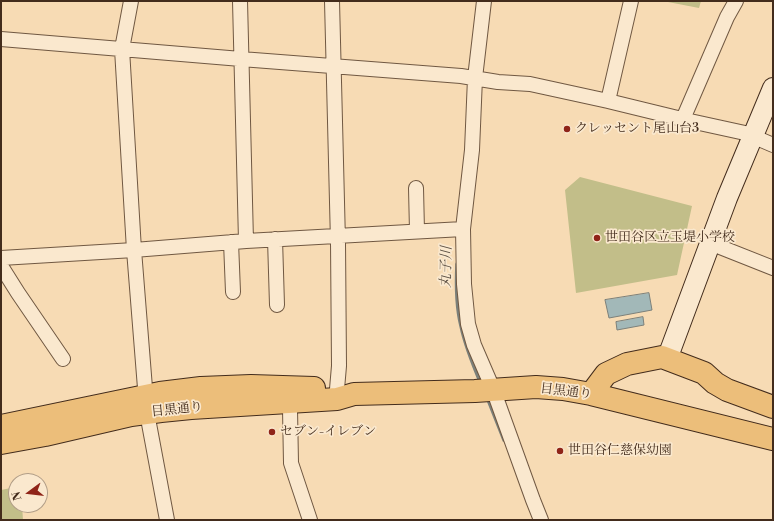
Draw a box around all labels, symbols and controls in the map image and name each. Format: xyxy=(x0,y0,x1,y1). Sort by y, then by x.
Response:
place label: クレッセント尾山台3 xyxy=(575,121,699,137)
marker: クレッセント尾山台3 xyxy=(562,124,572,134)
place label: 世田谷区立玉堤小学校 xyxy=(605,230,735,246)
marker: 世田谷区立玉堤小学校 xyxy=(592,233,602,243)
water label: 丸子川 xyxy=(438,246,456,288)
street label: 目黒通り xyxy=(539,381,593,403)
street label: 目黒通り xyxy=(150,400,204,420)
place label: セブン-イレブン xyxy=(280,424,376,440)
marker: セブン-イレブン xyxy=(267,427,277,437)
place label: 世田谷仁慈保幼園 xyxy=(568,443,672,459)
marker: 世田谷仁慈保幼園 xyxy=(555,446,565,456)
north arrow xyxy=(8,473,48,513)
text: N xyxy=(9,490,25,502)

